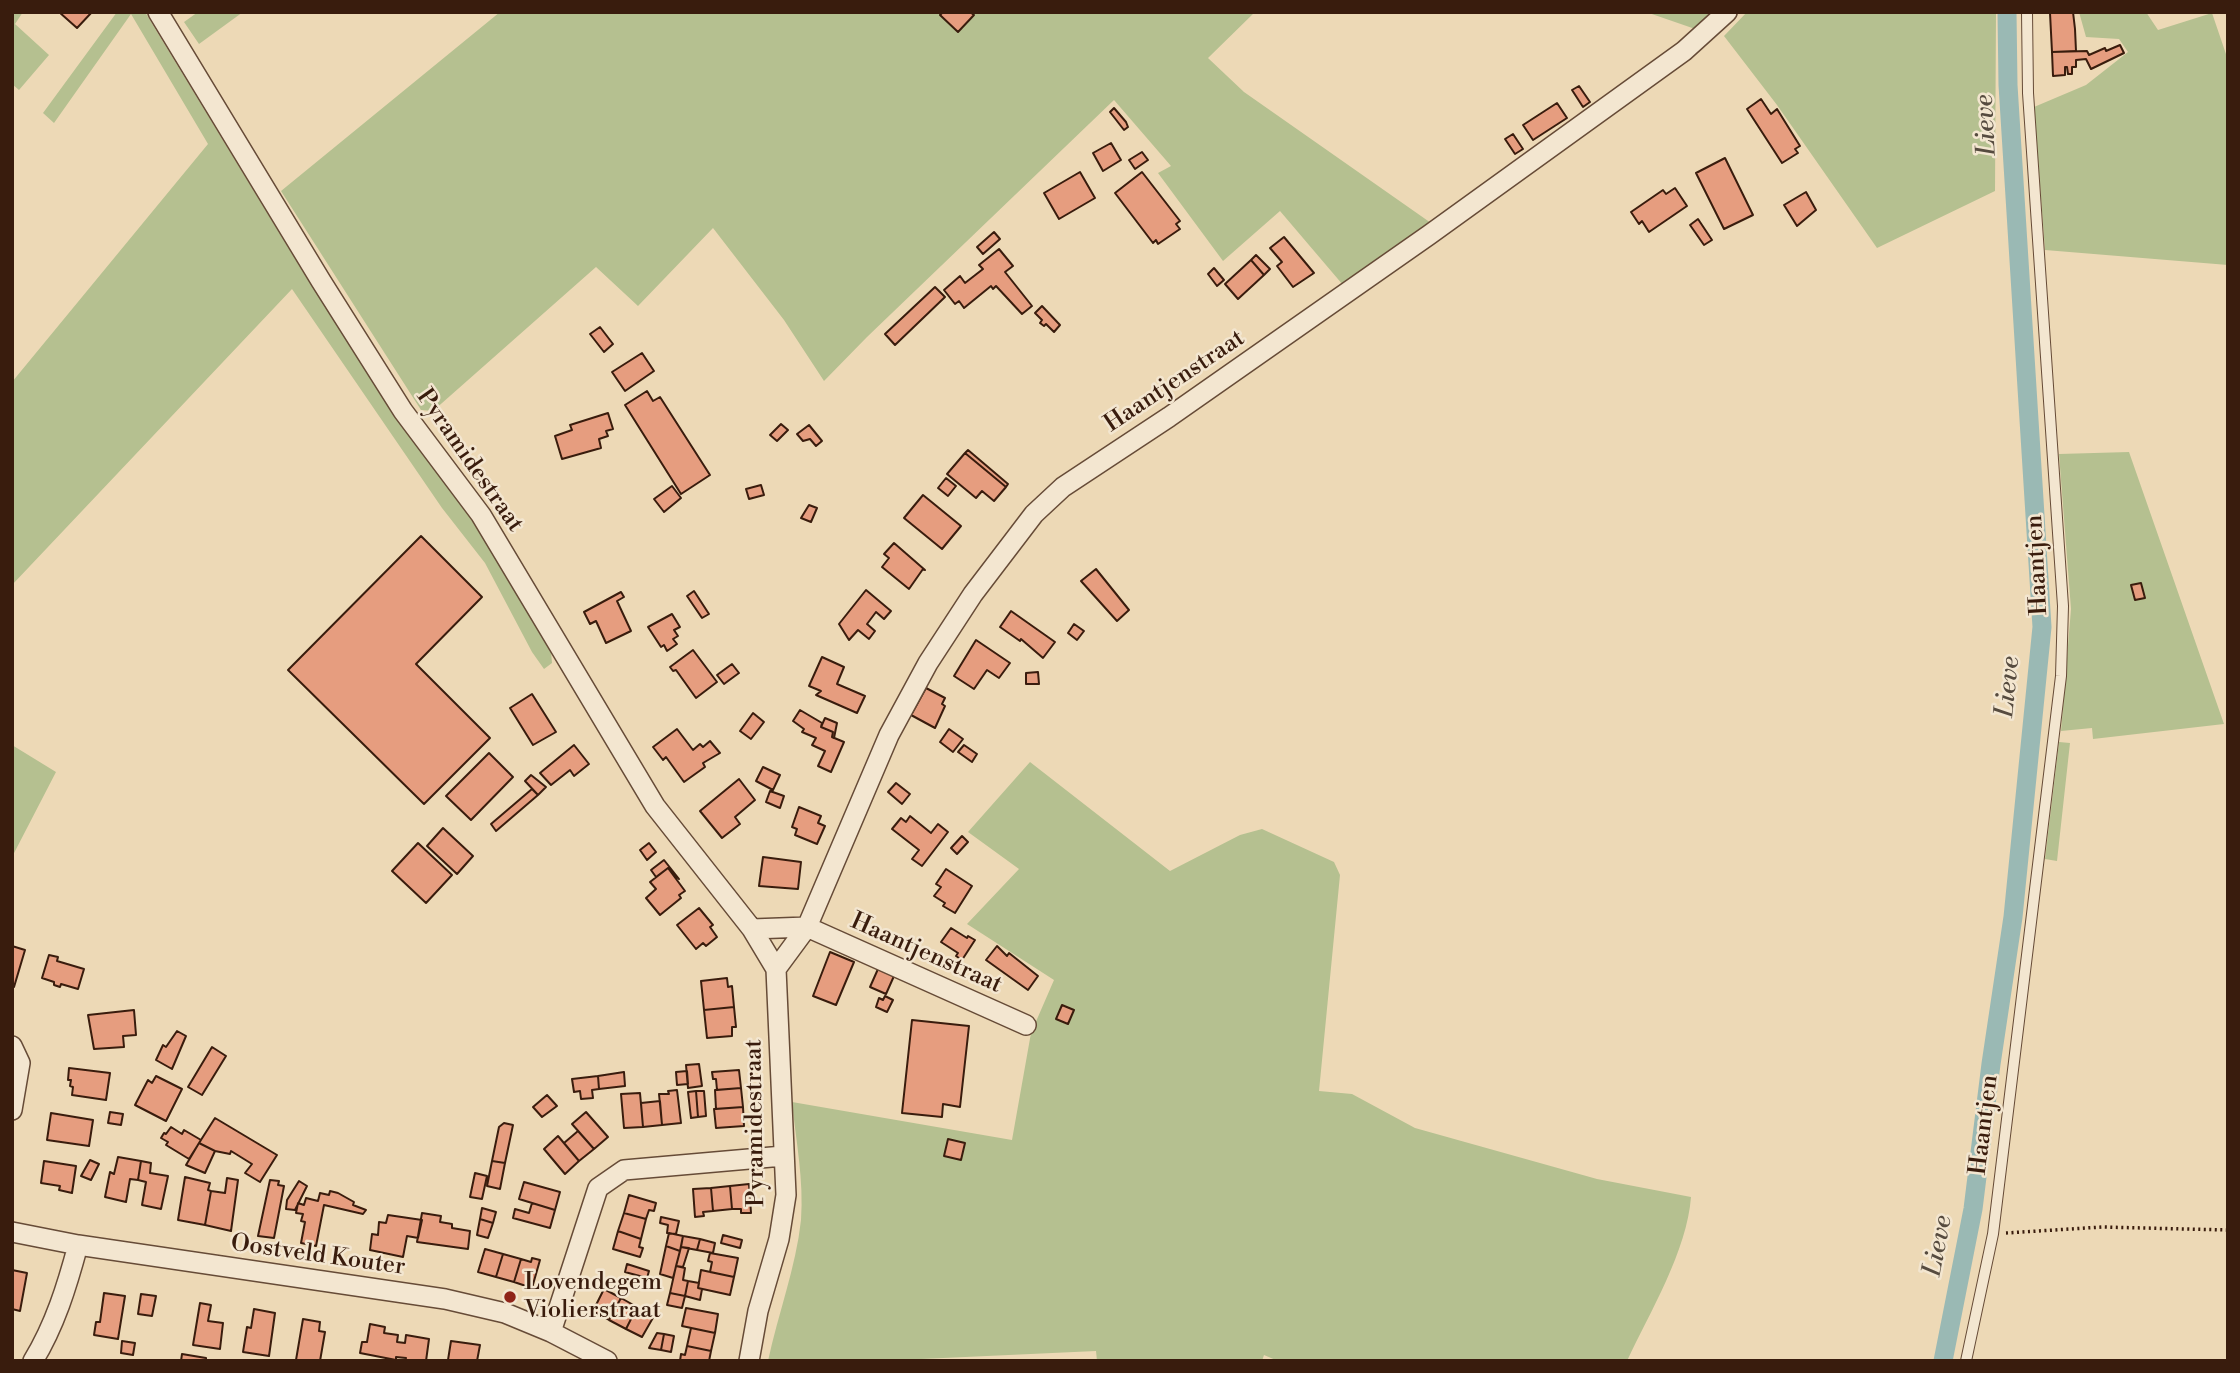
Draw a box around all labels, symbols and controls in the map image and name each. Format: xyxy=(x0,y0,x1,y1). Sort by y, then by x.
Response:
water label: Lieve xyxy=(1970,94,2004,156)
street label: Haantjenstraat xyxy=(1099,325,1251,439)
street label: Pyramidestraat xyxy=(409,384,529,538)
street label: Haantjen xyxy=(2021,514,2055,616)
water label: Lieve xyxy=(1990,655,2028,719)
street label: Haantjenstraat xyxy=(846,908,1006,1000)
street label: Pyramidestraat xyxy=(740,1039,772,1207)
street label: Haantjen xyxy=(1965,1073,2005,1177)
water label: Lieve xyxy=(1918,1213,1960,1279)
street label: Oostveld Kouter xyxy=(229,1229,407,1283)
place label: Lovendegem Violierstraat xyxy=(524,1269,662,1325)
marker: Lovendegem Violierstraat xyxy=(502,1289,518,1305)

